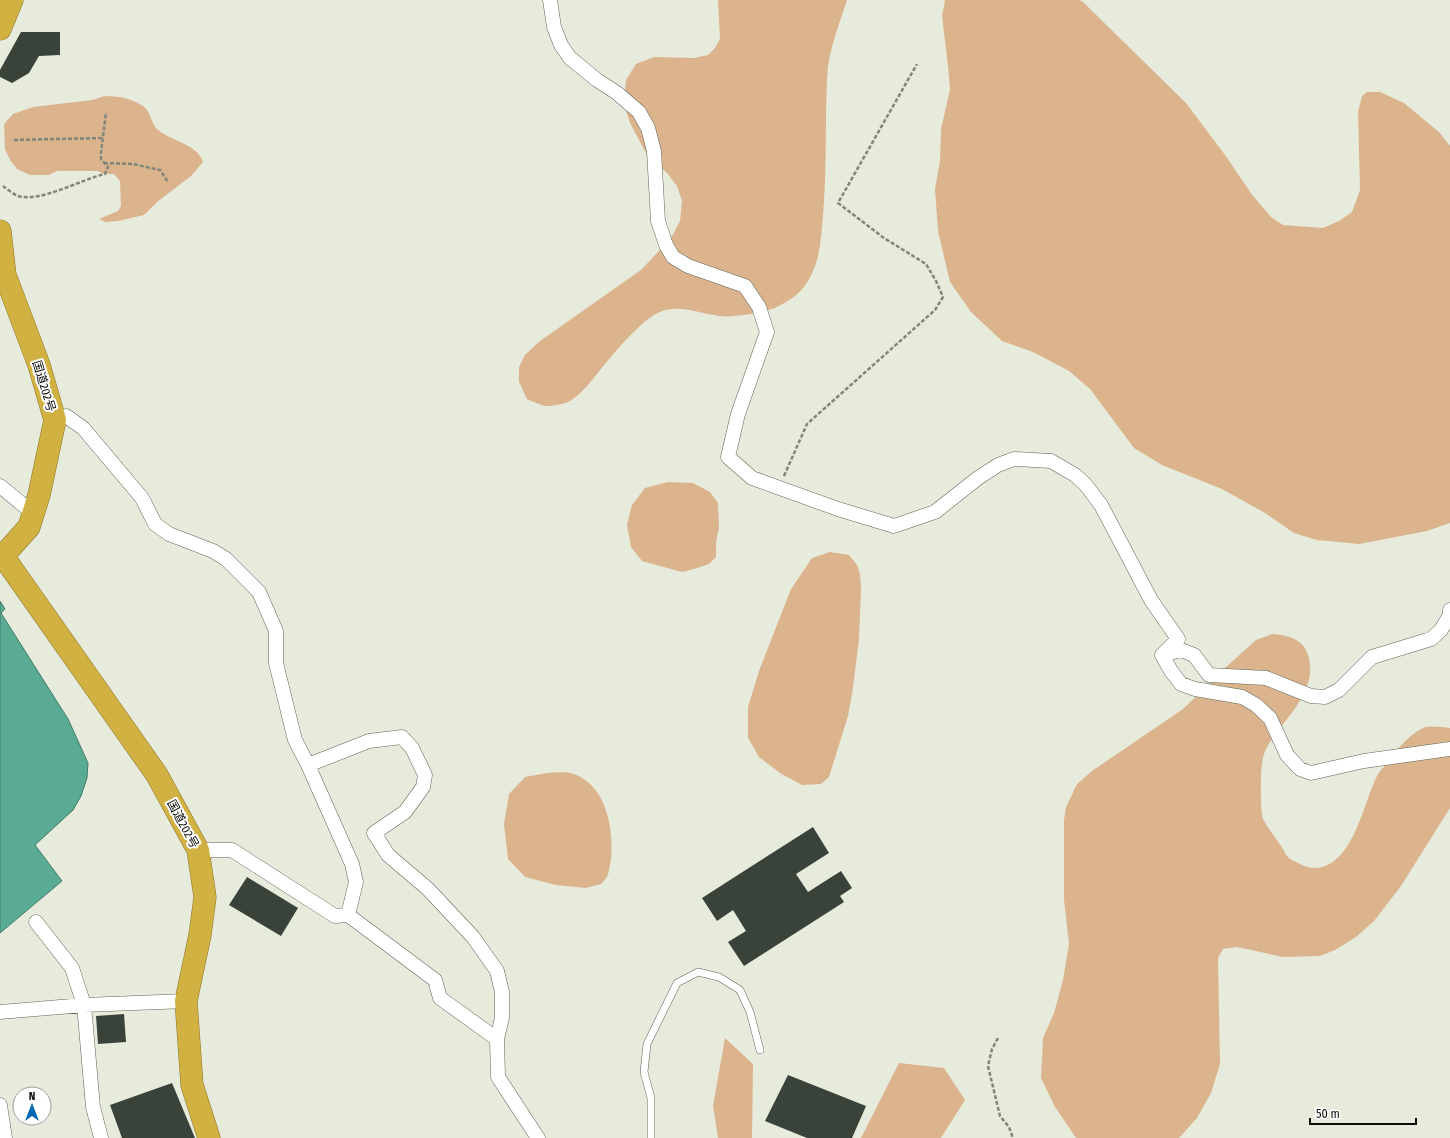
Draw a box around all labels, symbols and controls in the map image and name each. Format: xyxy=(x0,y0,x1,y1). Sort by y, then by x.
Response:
street label: 国道202号 xyxy=(30,359,58,413)
street label: 国道202号 xyxy=(164,797,202,851)
north arrow xyxy=(12,1086,52,1126)
text: N xyxy=(29,1090,35,1103)
scale bar xyxy=(1310,1100,1416,1126)
text: 50 m xyxy=(1316,1107,1340,1121)

